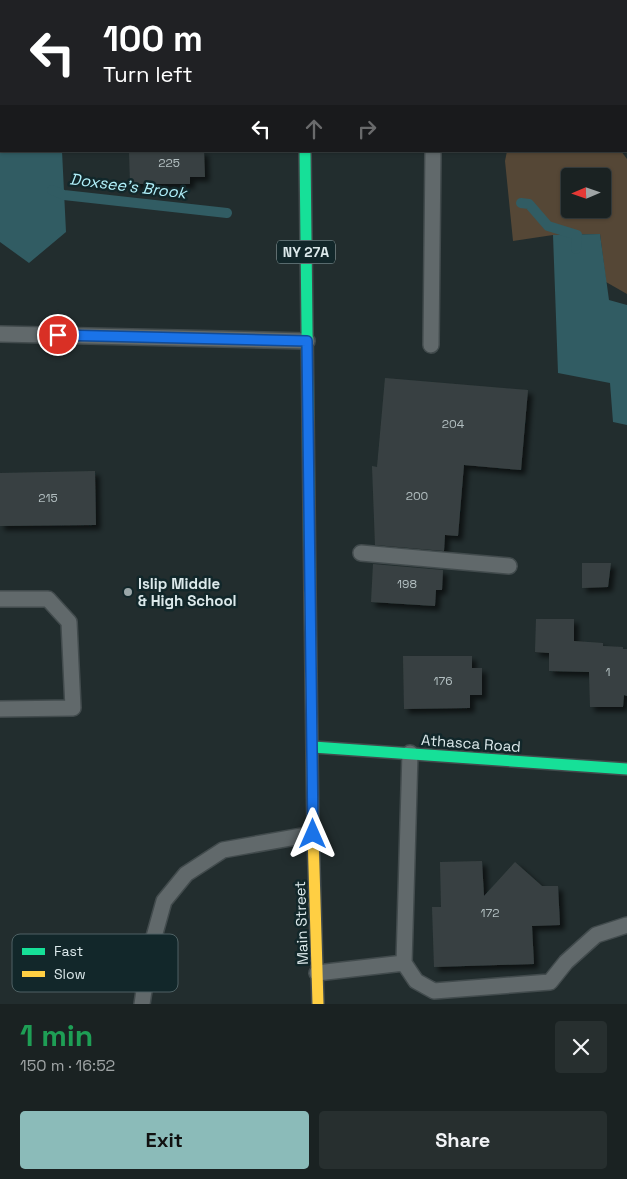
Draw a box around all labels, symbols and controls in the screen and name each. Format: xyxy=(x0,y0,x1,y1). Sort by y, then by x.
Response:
text: 100 m xyxy=(103,17,203,61)
icon: left xyxy=(20,20,85,85)
text: Turn left xyxy=(103,60,193,88)
icon: left xyxy=(247,115,275,143)
icon: ahead xyxy=(300,115,328,143)
icon: right xyxy=(353,115,381,143)
house number: 225 xyxy=(158,155,180,171)
water label: Doxsee's Brook xyxy=(69,168,190,204)
north arrow xyxy=(561,168,611,218)
map controls xyxy=(561,168,611,218)
road number: NY 27A xyxy=(277,240,335,264)
pin xyxy=(37,314,79,356)
icon: arrive xyxy=(44,321,72,349)
house number: 204 xyxy=(442,416,465,432)
house number: 200 xyxy=(406,488,428,504)
house number: 215 xyxy=(38,490,58,506)
place label: Islip Middle & High School xyxy=(138,574,237,610)
house number: 198 xyxy=(397,576,417,592)
marker: Islip Middle & High School xyxy=(122,586,134,598)
house number: 1 xyxy=(605,664,611,680)
house number: 176 xyxy=(433,673,453,689)
street label: Athasca Road xyxy=(420,730,522,756)
position arrow xyxy=(286,807,338,859)
street label: Main Street xyxy=(290,881,312,965)
house number: 172 xyxy=(481,905,499,921)
legend xyxy=(12,934,178,992)
text: Fast xyxy=(54,942,83,960)
text: Slow xyxy=(54,965,86,983)
text: 1 min xyxy=(20,1016,93,1055)
button: close xyxy=(555,1021,607,1073)
text: 150 m · 16:52 xyxy=(20,1055,115,1076)
button: Exit xyxy=(20,1111,309,1169)
button: Share xyxy=(319,1111,607,1169)

